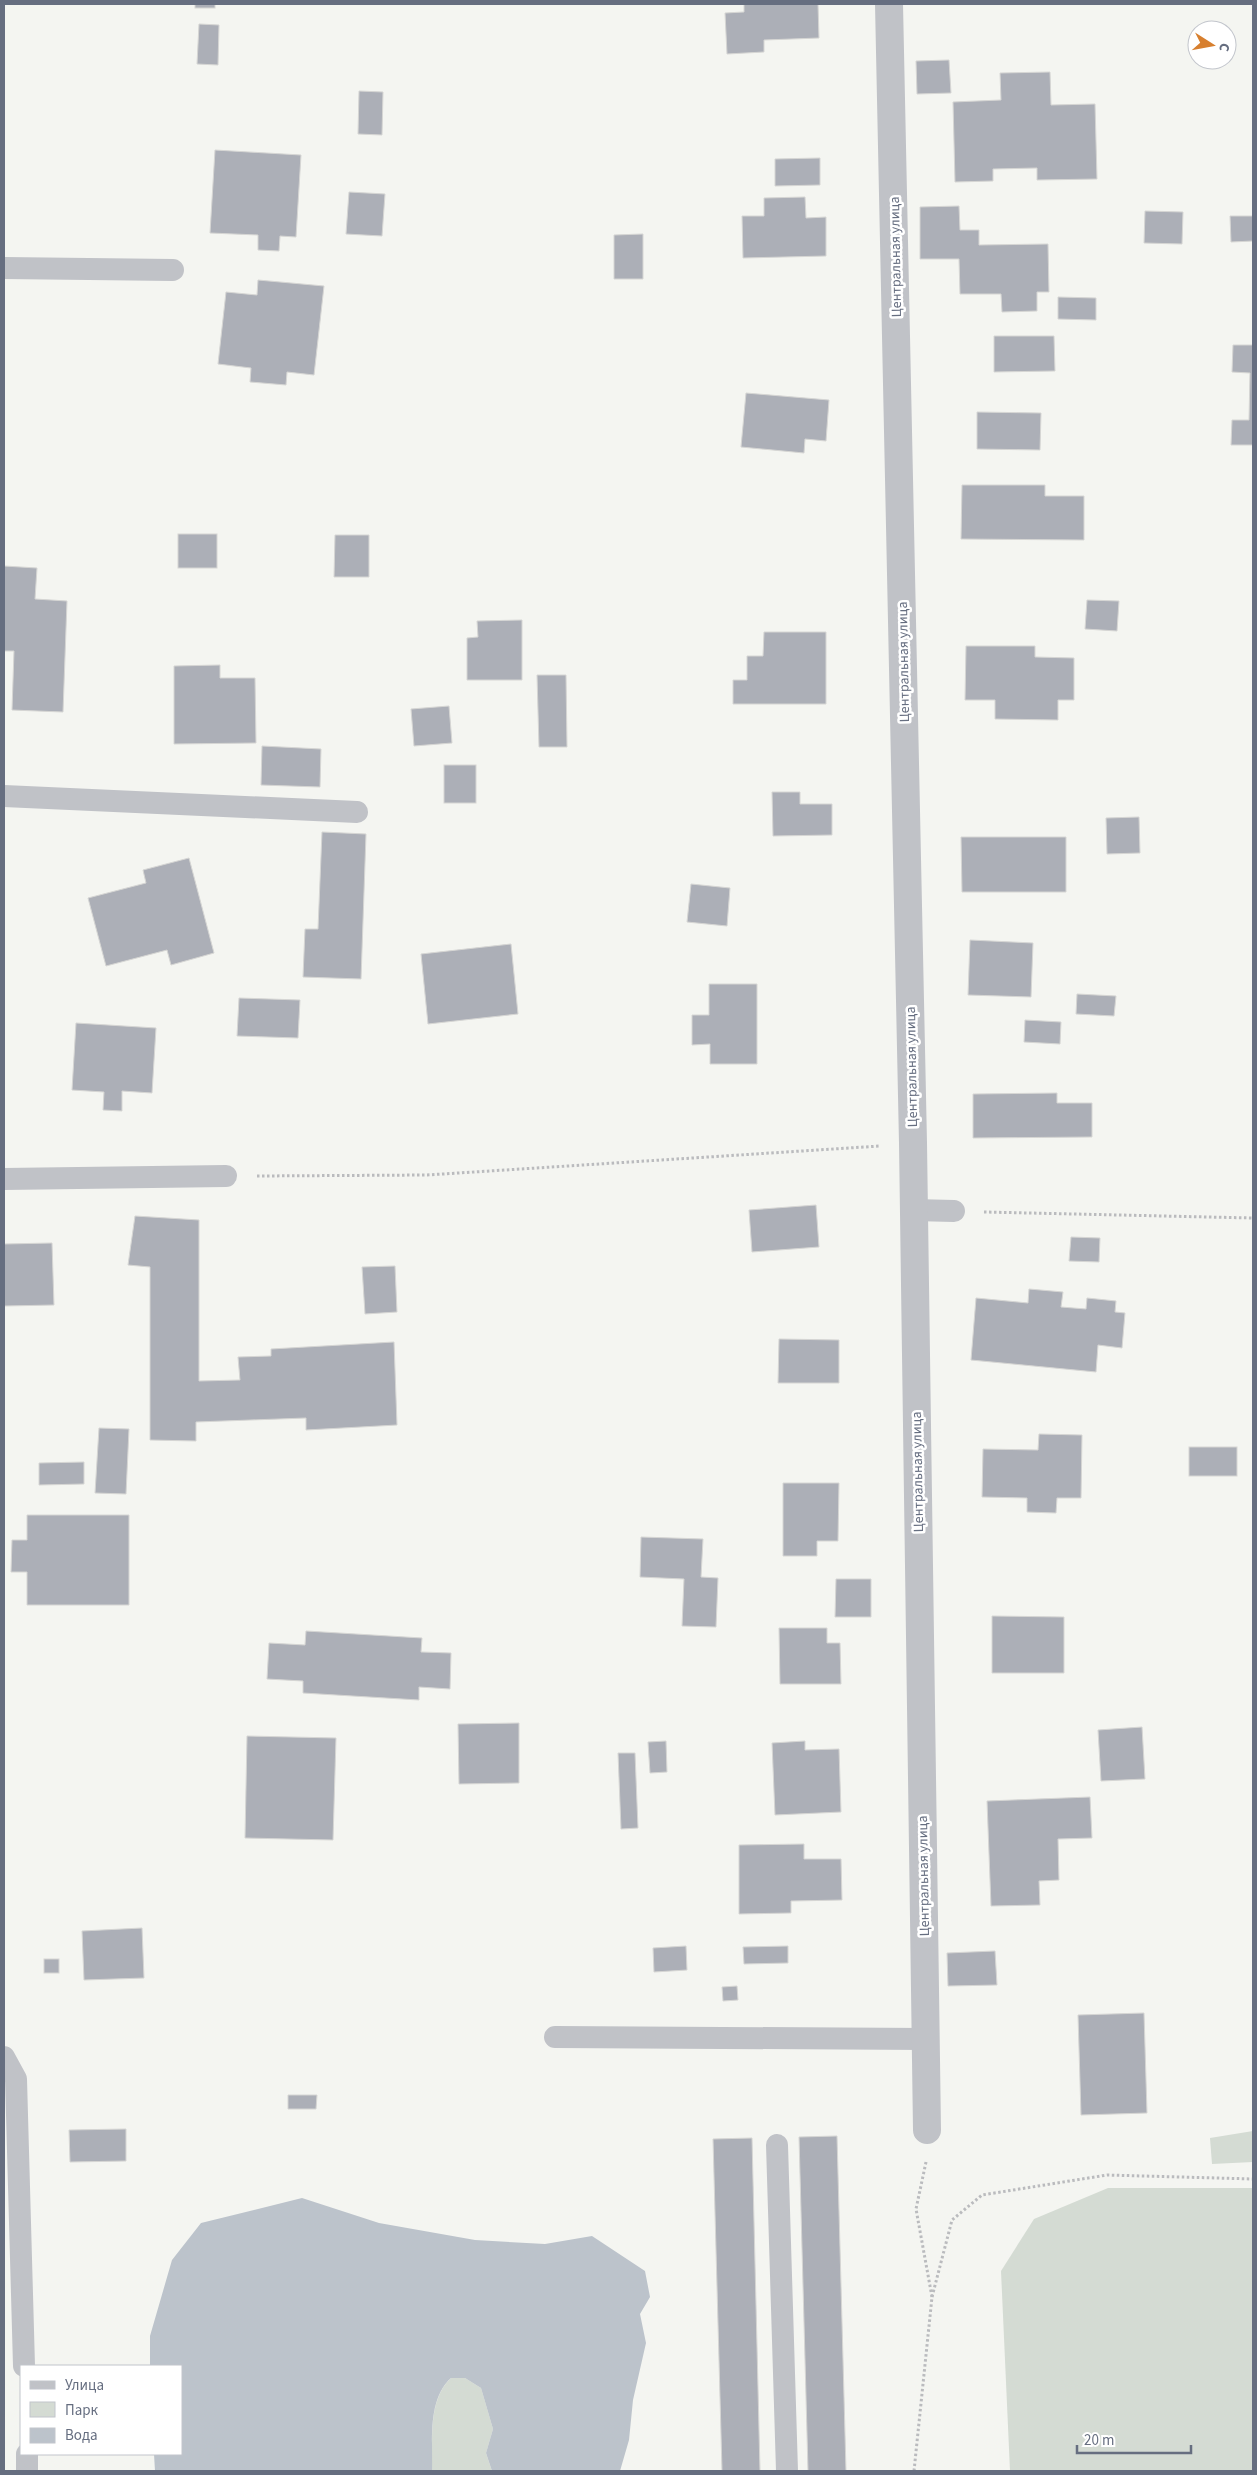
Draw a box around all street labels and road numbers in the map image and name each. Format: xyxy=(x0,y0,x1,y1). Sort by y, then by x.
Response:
street label: Центральная улица xyxy=(885,196,907,318)
street label: Центральная улица xyxy=(893,601,915,723)
street label: Центральная улица xyxy=(901,1006,923,1128)
street label: Центральная улица xyxy=(907,1411,929,1533)
street label: Центральная улица xyxy=(913,1815,935,1937)

